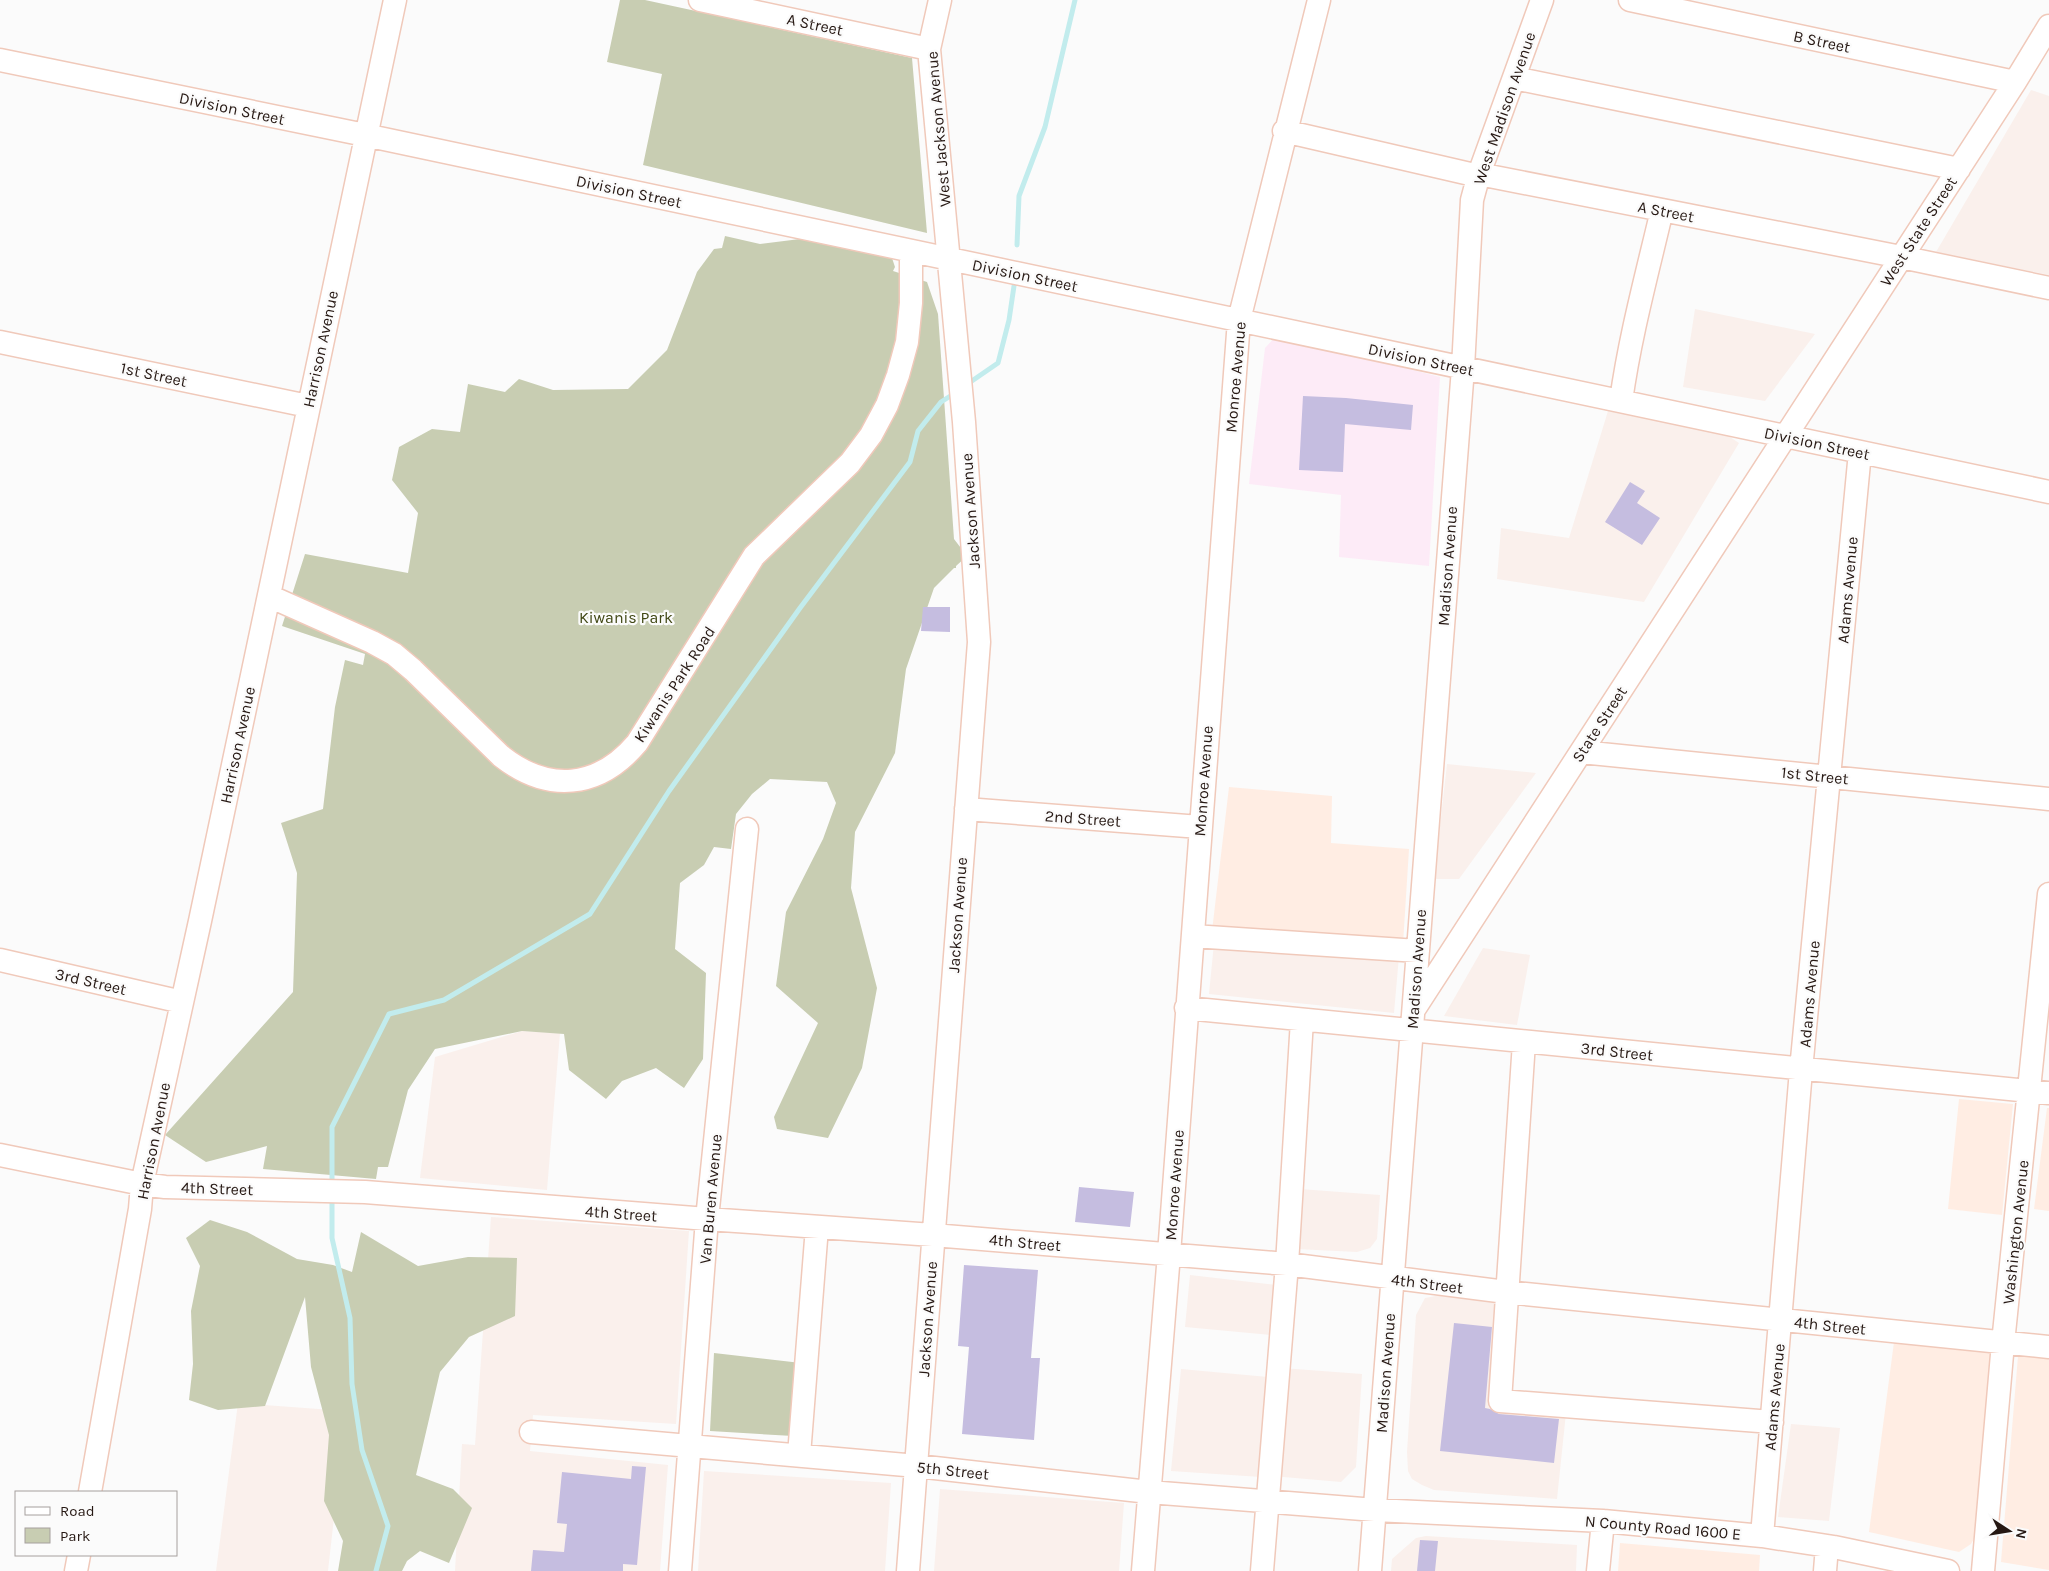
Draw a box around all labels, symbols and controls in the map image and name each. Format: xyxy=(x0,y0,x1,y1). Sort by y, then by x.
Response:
street label: A Street xyxy=(785,9,845,40)
street label: B Street xyxy=(1792,26,1852,57)
street label: West Madison Avenue xyxy=(1469,29,1540,187)
street label: West Jackson Avenue xyxy=(922,50,955,208)
street label: Division Street xyxy=(177,88,286,129)
street label: Division Street xyxy=(574,171,683,212)
street label: West State Street xyxy=(1876,173,1961,290)
street label: A Street xyxy=(1636,197,1696,226)
street label: Division Street xyxy=(970,255,1079,296)
street label: Harrison Avenue xyxy=(299,289,342,409)
street label: Monroe Avenue xyxy=(1221,321,1250,433)
street label: Division Street xyxy=(1366,339,1475,380)
street label: 1st Street xyxy=(119,358,189,391)
street label: Division Street xyxy=(1762,423,1871,464)
street label: Jackson Avenue xyxy=(957,453,984,569)
street label: Madison Avenue xyxy=(1434,506,1461,626)
street label: Adams Avenue xyxy=(1833,536,1862,644)
park label: Kiwanis Park xyxy=(579,608,673,627)
street label: Kiwanis Park Road xyxy=(630,623,719,746)
street label: State Street xyxy=(1568,683,1631,766)
street label: Harrison Avenue xyxy=(216,685,259,805)
street label: Monroe Avenue xyxy=(1190,725,1217,837)
street label: 1st Street xyxy=(1780,763,1849,788)
street label: 2nd Street xyxy=(1044,806,1122,831)
street label: Jackson Avenue xyxy=(944,857,971,973)
street label: Madison Avenue xyxy=(1403,909,1430,1029)
street label: Adams Avenue xyxy=(1795,940,1824,1048)
street label: 3rd Street xyxy=(53,964,128,999)
street label: 3rd Street xyxy=(1580,1038,1654,1065)
street label: Harrison Avenue xyxy=(133,1081,174,1201)
street label: Monroe Avenue xyxy=(1161,1129,1188,1241)
street label: Van Buren Avenue xyxy=(695,1133,726,1265)
street label: Washington Avenue xyxy=(1998,1159,2033,1305)
street label: 4th Street xyxy=(181,1178,253,1199)
street label: 4th Street xyxy=(584,1201,658,1225)
street label: 4th Street xyxy=(988,1230,1062,1255)
street label: Jackson Avenue xyxy=(914,1261,941,1377)
street label: 4th Street xyxy=(1390,1270,1464,1297)
street label: 4th Street xyxy=(1793,1312,1867,1339)
street label: Madison Avenue xyxy=(1372,1313,1399,1433)
street label: Adams Avenue xyxy=(1760,1343,1789,1451)
street label: 5th Street xyxy=(916,1457,990,1484)
legend xyxy=(15,1491,178,1556)
text: Road xyxy=(60,1502,95,1520)
north arrow xyxy=(1984,1506,2034,1556)
street label: N County Road 1600 E xyxy=(1584,1511,1742,1544)
text: Park xyxy=(60,1527,90,1545)
text: N xyxy=(2012,1527,2031,1540)

